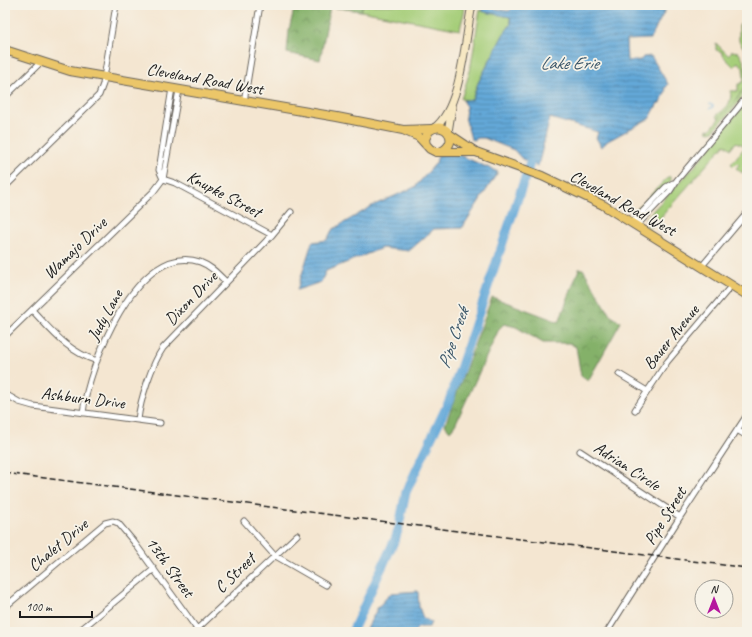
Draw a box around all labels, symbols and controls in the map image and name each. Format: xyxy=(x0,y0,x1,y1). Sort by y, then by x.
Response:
water label: Lake Erie xyxy=(540,52,601,74)
street label: Cleveland Road West xyxy=(145,58,267,100)
street label: Cleveland Road West xyxy=(566,165,682,242)
street label: Knupke Street xyxy=(183,166,267,223)
street label: Wamajo Drive xyxy=(39,212,112,283)
street label: Dixon Drive xyxy=(160,266,223,329)
street label: Judy Lane xyxy=(82,285,128,345)
street label: Bauer Avenue xyxy=(638,299,704,374)
water label: Pipe Creek xyxy=(432,302,475,371)
street label: Ashburn Drive xyxy=(40,382,127,414)
street label: Adrian Circle xyxy=(590,437,665,496)
street label: Pipe Street xyxy=(639,481,692,549)
street label: Chalet Drive xyxy=(24,513,93,576)
street label: 13th Street xyxy=(141,533,200,603)
street label: C Street xyxy=(210,547,262,598)
north arrow xyxy=(694,579,734,619)
text: N xyxy=(711,582,720,596)
scale bar xyxy=(20,593,92,619)
text: 100 m xyxy=(26,599,53,615)

